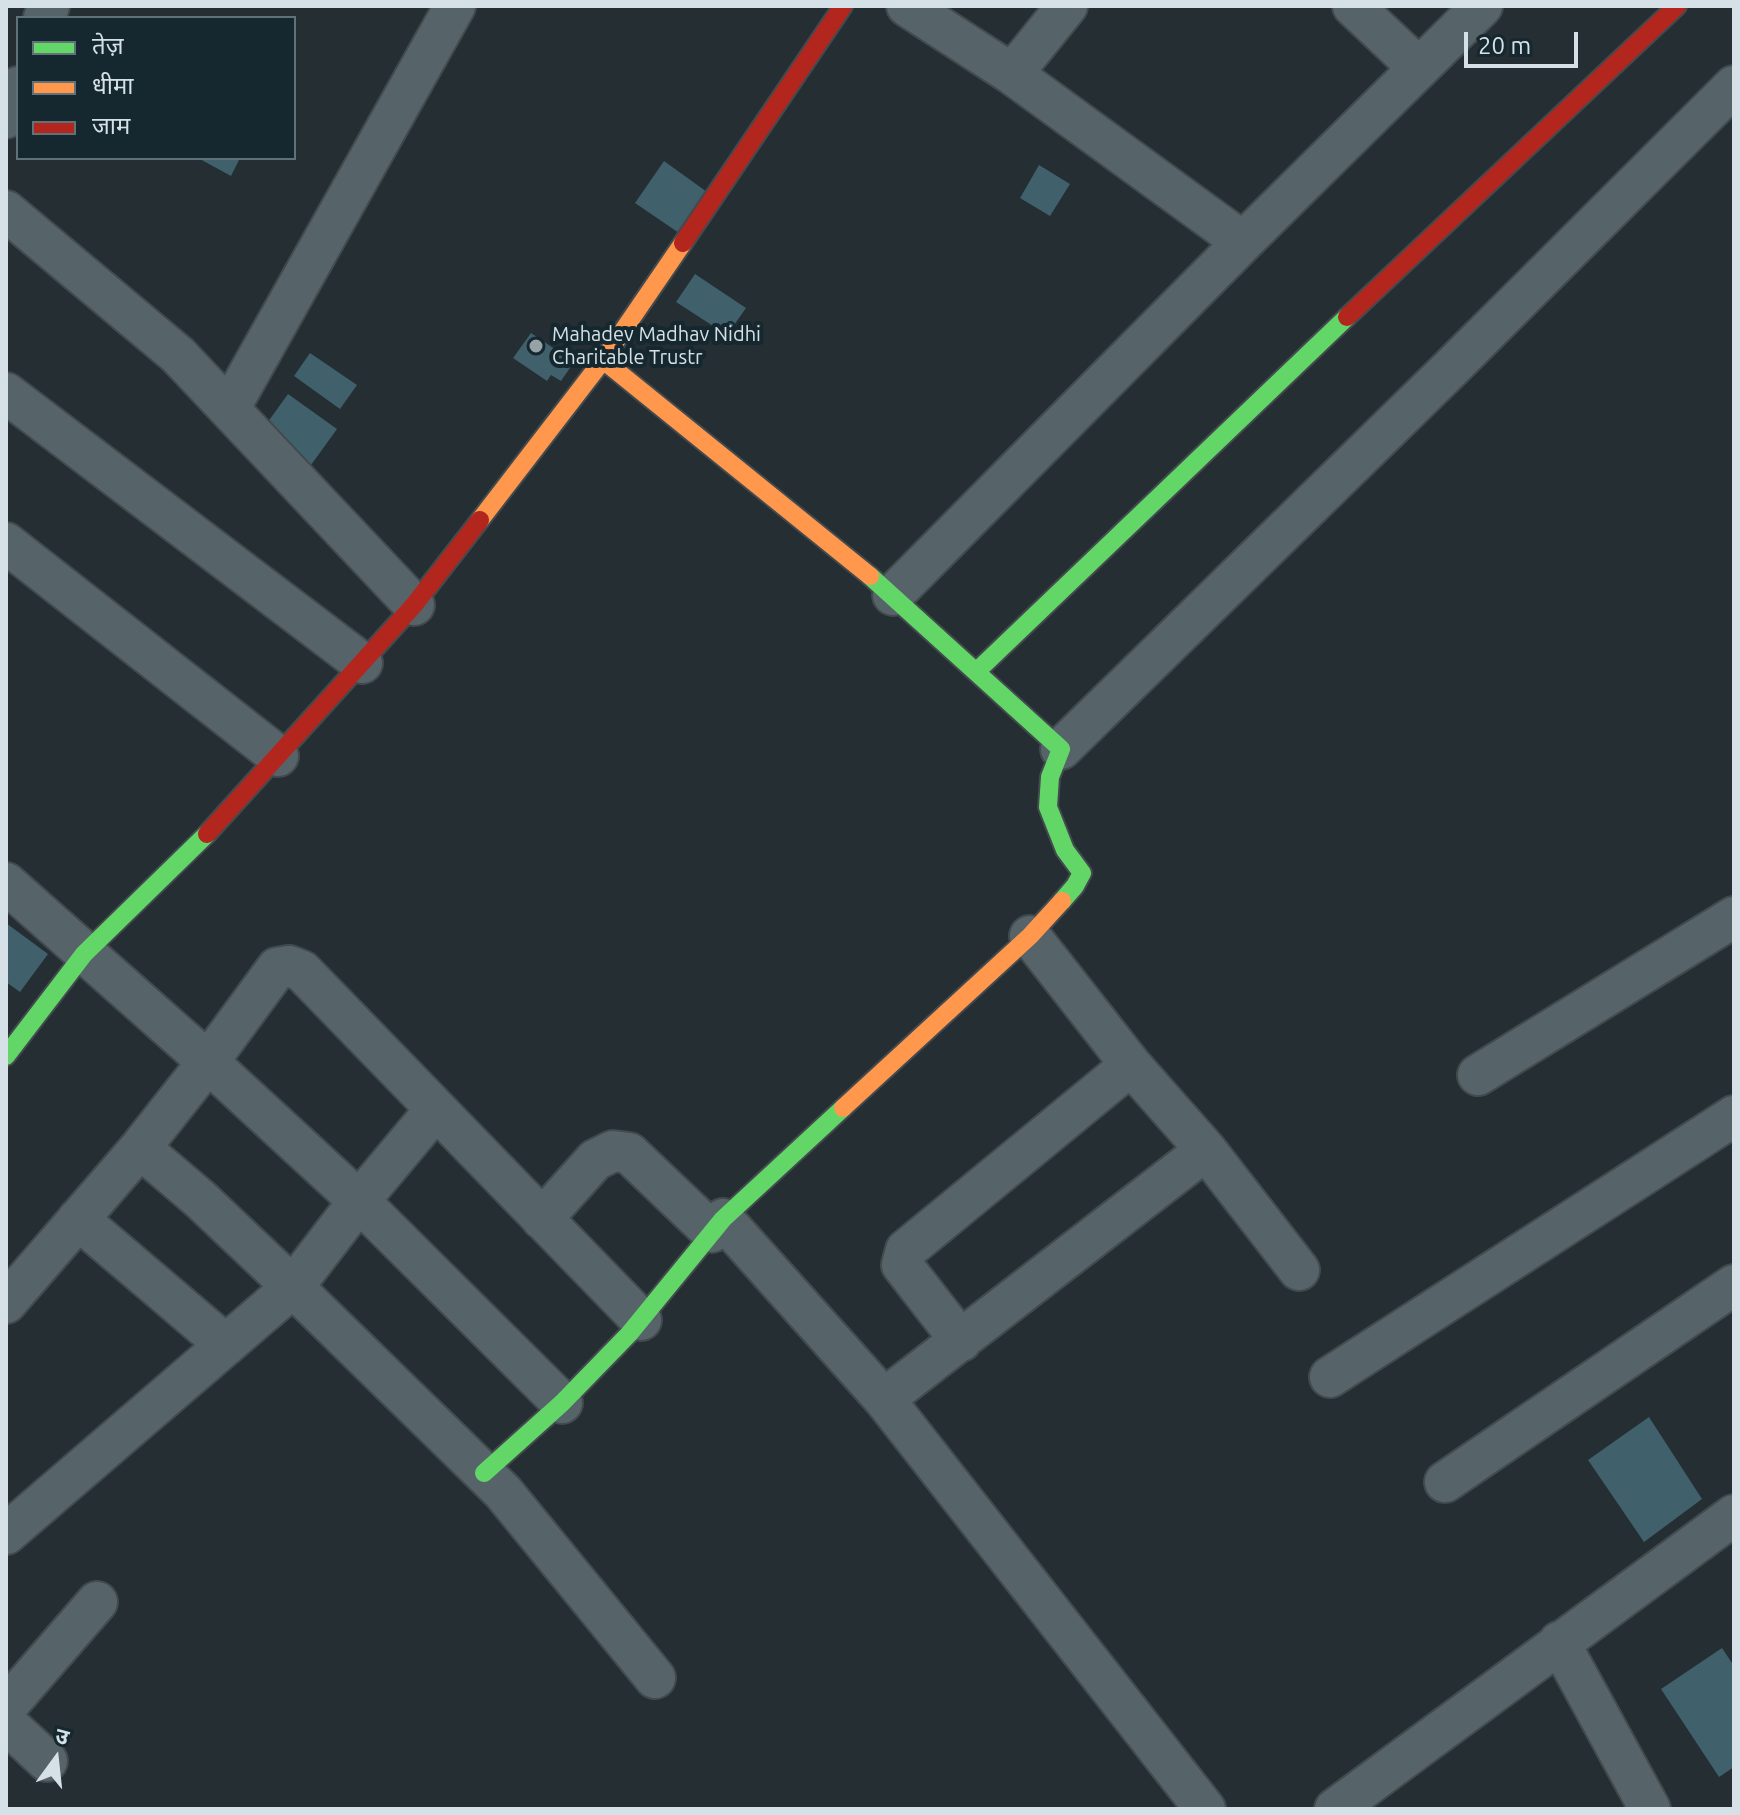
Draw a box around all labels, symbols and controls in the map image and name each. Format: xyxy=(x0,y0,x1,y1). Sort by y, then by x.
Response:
legend xyxy=(16,16,296,160)
scale bar xyxy=(1468,16,1582,66)
text: तेज़ xyxy=(92,32,124,59)
text: 20 m xyxy=(1478,32,1531,59)
text: धीमा xyxy=(92,72,134,99)
text: जाम xyxy=(92,112,130,139)
place label: Mahadev Madhav Nidhi Charitable Trustr xyxy=(552,322,761,369)
marker: Mahadev Madhav Nidhi Charitable Trustr xyxy=(527,337,545,355)
north arrow xyxy=(16,1719,96,1799)
text: उ xyxy=(53,1722,72,1749)

